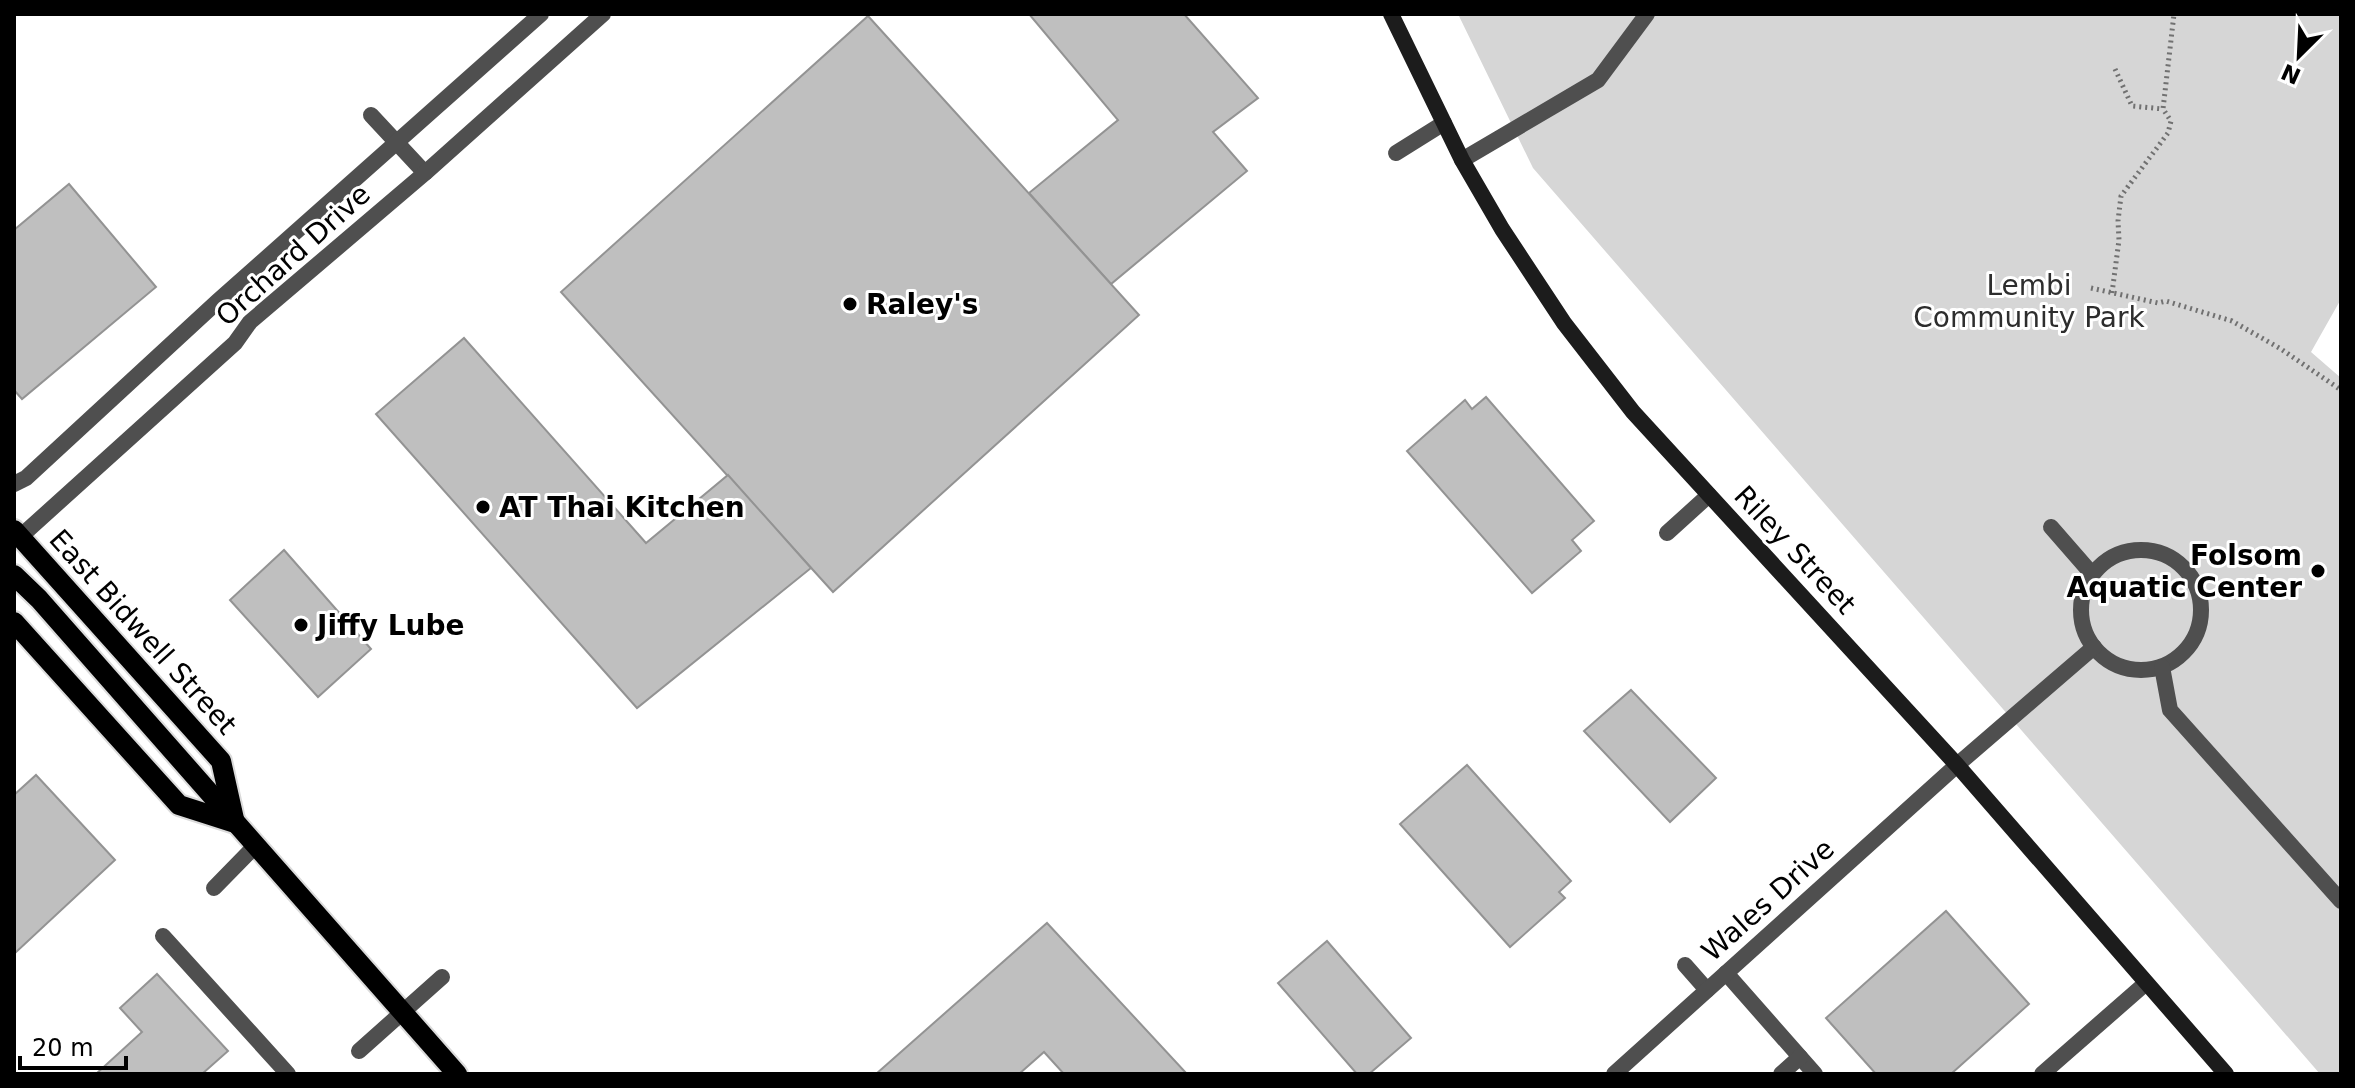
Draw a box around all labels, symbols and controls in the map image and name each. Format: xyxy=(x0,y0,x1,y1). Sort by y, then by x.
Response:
north arrow xyxy=(2259,16,2339,96)
text: N xyxy=(2278,59,2305,89)
street label: Orchard Drive xyxy=(209,177,377,333)
park label: Lembi Community Park xyxy=(1913,269,2146,334)
place label: Raley's xyxy=(866,288,979,321)
marker: Raley's xyxy=(841,295,859,313)
street label: Riley Street xyxy=(1727,479,1863,621)
place label: AT Thai Kitchen xyxy=(499,491,745,524)
marker: AT Thai Kitchen xyxy=(474,498,492,516)
street label: East Bidwell Street xyxy=(42,523,244,741)
place label: Folsom Aquatic Center xyxy=(2066,539,2302,604)
marker: Folsom Aquatic Center xyxy=(2309,562,2327,580)
place label: Jiffy Lube xyxy=(315,609,465,642)
marker: Jiffy Lube xyxy=(292,616,310,634)
street label: Wales Drive xyxy=(1695,832,1841,968)
scale bar xyxy=(20,1020,126,1070)
text: 20 m xyxy=(32,1034,94,1062)

